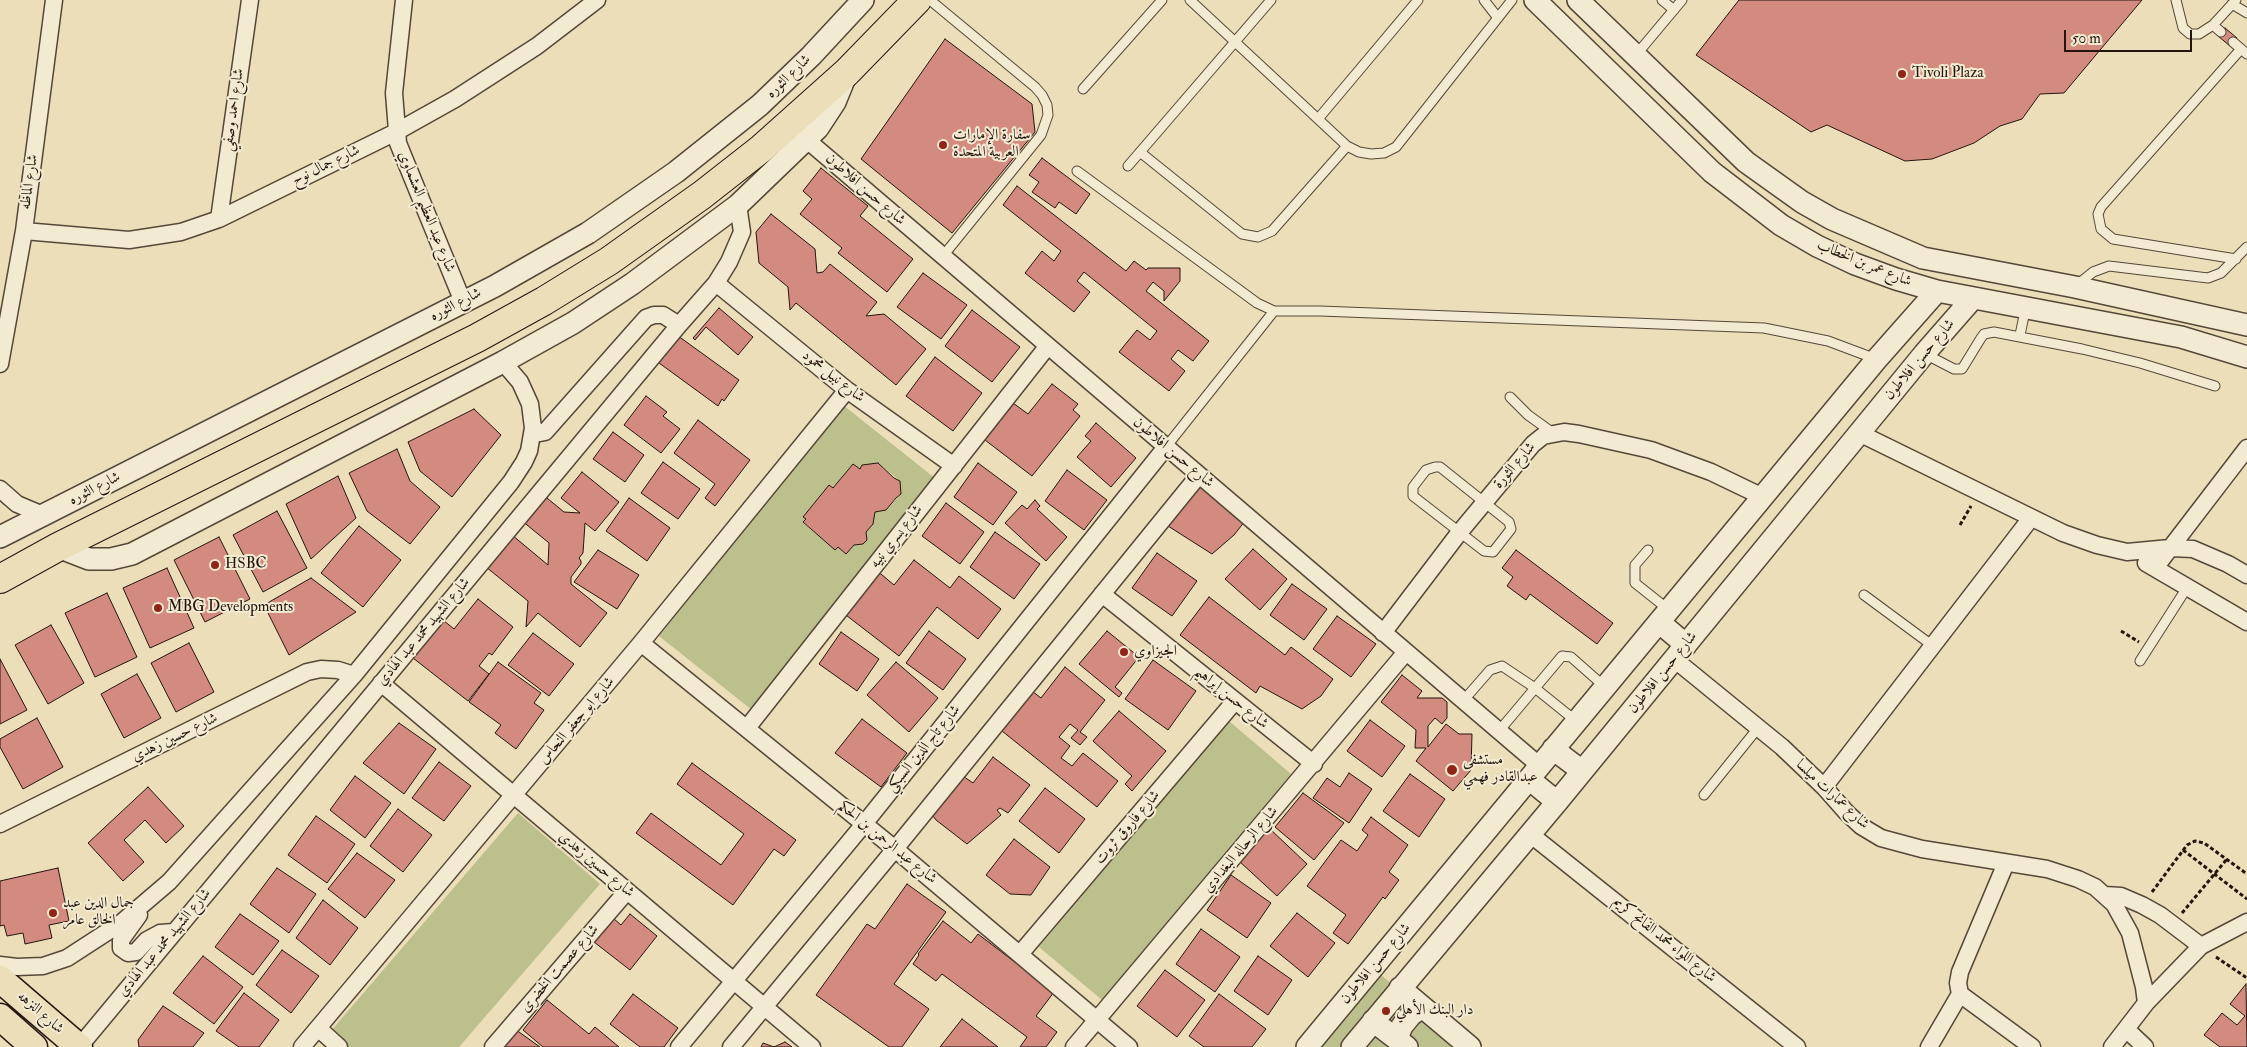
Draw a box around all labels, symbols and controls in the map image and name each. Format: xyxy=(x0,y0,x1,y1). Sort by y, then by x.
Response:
scale bar xyxy=(2067,20,2194,52)
text: 50 m xyxy=(2072,29,2101,48)
street label: شارع الثوره xyxy=(763,51,815,103)
place label: Tivoli Plaza xyxy=(1912,65,1984,83)
street label: شارع احمد وصفي xyxy=(219,67,249,153)
marker: Tivoli Plaza xyxy=(1896,68,1908,80)
place label: سفارة الإمارات العربية المتحدة xyxy=(953,127,1031,162)
marker: سفارة الإمارات العربية المتحدة xyxy=(937,139,949,151)
street label: شارع جمال نوح xyxy=(289,142,363,190)
street label: شارع عبد العظيم العشماوي xyxy=(393,149,459,275)
street label: شارع حسن افلاطون xyxy=(821,150,909,230)
street label: شارع الماظه xyxy=(17,153,43,211)
street label: شارع عمر بن الخطاب xyxy=(1814,237,1914,291)
street label: شارع الثوره xyxy=(427,284,485,326)
street label: شارع حسن افلاطون xyxy=(1881,316,1959,404)
street label: شارع نبيل محمود xyxy=(798,347,868,407)
street label: شارع حسن افلاطون xyxy=(1129,414,1217,492)
street label: شارع الثورة xyxy=(1490,439,1540,493)
street label: شارع الثوره xyxy=(66,468,124,510)
street label: شارع يسري نبيه xyxy=(867,502,927,572)
place label: HSBC xyxy=(225,556,266,574)
marker: HSBC xyxy=(209,559,221,571)
street label: شارع الشهيد محمد عبد الهادي xyxy=(374,574,474,690)
place label: MBG Developments xyxy=(168,599,293,617)
marker: MBG Developments xyxy=(152,602,164,614)
street label: شارع حسن افلاطون xyxy=(1624,628,1702,718)
place label: الجيزاوي xyxy=(1134,643,1177,661)
marker: الجيزاوي xyxy=(1118,646,1130,658)
street label: شارع حسن إبراهيم xyxy=(1190,663,1272,733)
street label: شارع ابو جعفر النحاس xyxy=(535,674,619,768)
street label: شارع تاج الدين السبكي xyxy=(883,702,965,796)
street label: شارع حسين زهدي xyxy=(129,709,221,767)
place label: مستشفى عبدالقادر فهمي xyxy=(1463,752,1538,787)
street label: شارع عمارات ميلسا xyxy=(1792,756,1872,834)
marker: مستشفى عبدالقادر فهمي xyxy=(1445,763,1459,777)
street label: شارع فاروق ثروت xyxy=(1092,787,1164,869)
street label: شارع عبد الرحمن بن الحكم xyxy=(834,798,940,888)
street label: شارع الرحاله البغدادي xyxy=(1200,803,1282,897)
street label: شارع حسين زهدي xyxy=(554,828,638,902)
street label: شارع الشهيد محمد عبد الهادي xyxy=(115,885,215,1001)
street label: شارع اللواء محمد الفاتح كريم xyxy=(1609,893,1719,987)
place label: جمال الدين عبد الخالق عامر xyxy=(63,895,134,930)
marker: جمال الدين عبد الخالق عامر xyxy=(47,907,59,919)
street label: شارع حسن افلاطون xyxy=(1337,920,1415,1008)
street label: شارع عصمت الخضرى xyxy=(517,921,603,1017)
street label: شارع النزهه xyxy=(13,988,67,1038)
place label: دار البنك الأهلي xyxy=(1396,1002,1473,1020)
marker: دار البنك الأهلي xyxy=(1380,1005,1392,1017)

